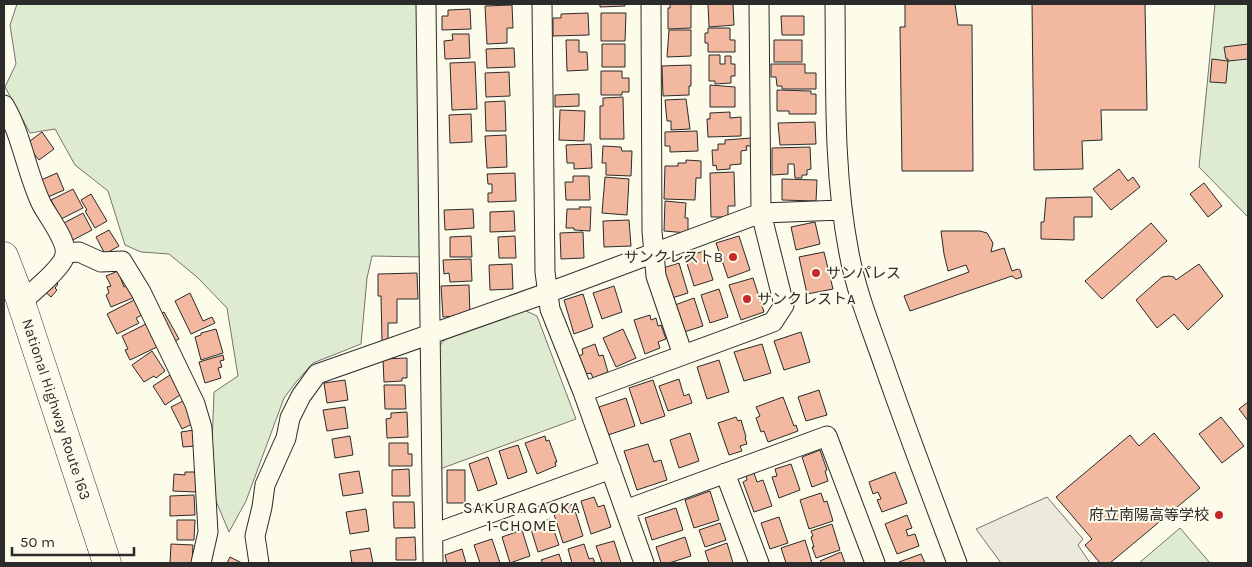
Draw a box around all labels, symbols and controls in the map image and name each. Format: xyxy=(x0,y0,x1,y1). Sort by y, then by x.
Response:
place label: サンクレストB xyxy=(624,248,723,266)
marker: サンクレストB xyxy=(727,251,739,263)
place label: サンパレス xyxy=(826,264,901,282)
marker: サンパレス xyxy=(810,267,822,279)
place label: サンクレストA xyxy=(757,290,856,308)
marker: サンクレストA xyxy=(741,293,753,305)
street label: National Highway Route 163 xyxy=(18,316,95,502)
district label: SAKURAGAOKA 1-CHOME xyxy=(463,498,581,535)
place label: 府立南陽高等学校 xyxy=(1089,506,1209,524)
marker: 府立南陽高等学校 xyxy=(1213,509,1225,521)
scale bar xyxy=(12,524,135,556)
text: 50 m xyxy=(20,533,55,551)

